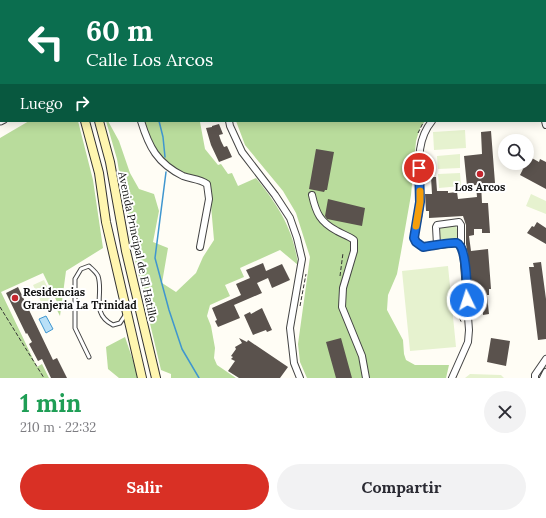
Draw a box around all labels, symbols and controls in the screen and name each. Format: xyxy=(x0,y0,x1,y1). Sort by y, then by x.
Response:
text: 60 m xyxy=(86,13,153,49)
icon: left xyxy=(20,16,72,68)
text: Calle Los Arcos xyxy=(86,48,213,71)
icon: right xyxy=(71,92,93,114)
text: Luego xyxy=(20,94,63,113)
map controls xyxy=(498,134,534,170)
button: search xyxy=(498,134,534,170)
pin xyxy=(402,151,436,185)
icon: arrive xyxy=(408,157,430,179)
marker: Los Arcos xyxy=(475,169,485,179)
street label: Avenida Principal de El Hatillo xyxy=(115,170,161,323)
place label: Los Arcos xyxy=(455,180,505,194)
position arrow xyxy=(446,279,488,321)
place label: Residencias Granjeria La Trinidad xyxy=(23,285,137,312)
marker: Residencias Granjeria La Trinidad xyxy=(10,293,20,303)
text: 1 min xyxy=(20,388,81,419)
button: close xyxy=(484,391,526,433)
text: 210 m · 22:32 xyxy=(20,419,96,436)
button: Salir xyxy=(20,464,269,510)
button: Compartir xyxy=(277,464,526,510)

